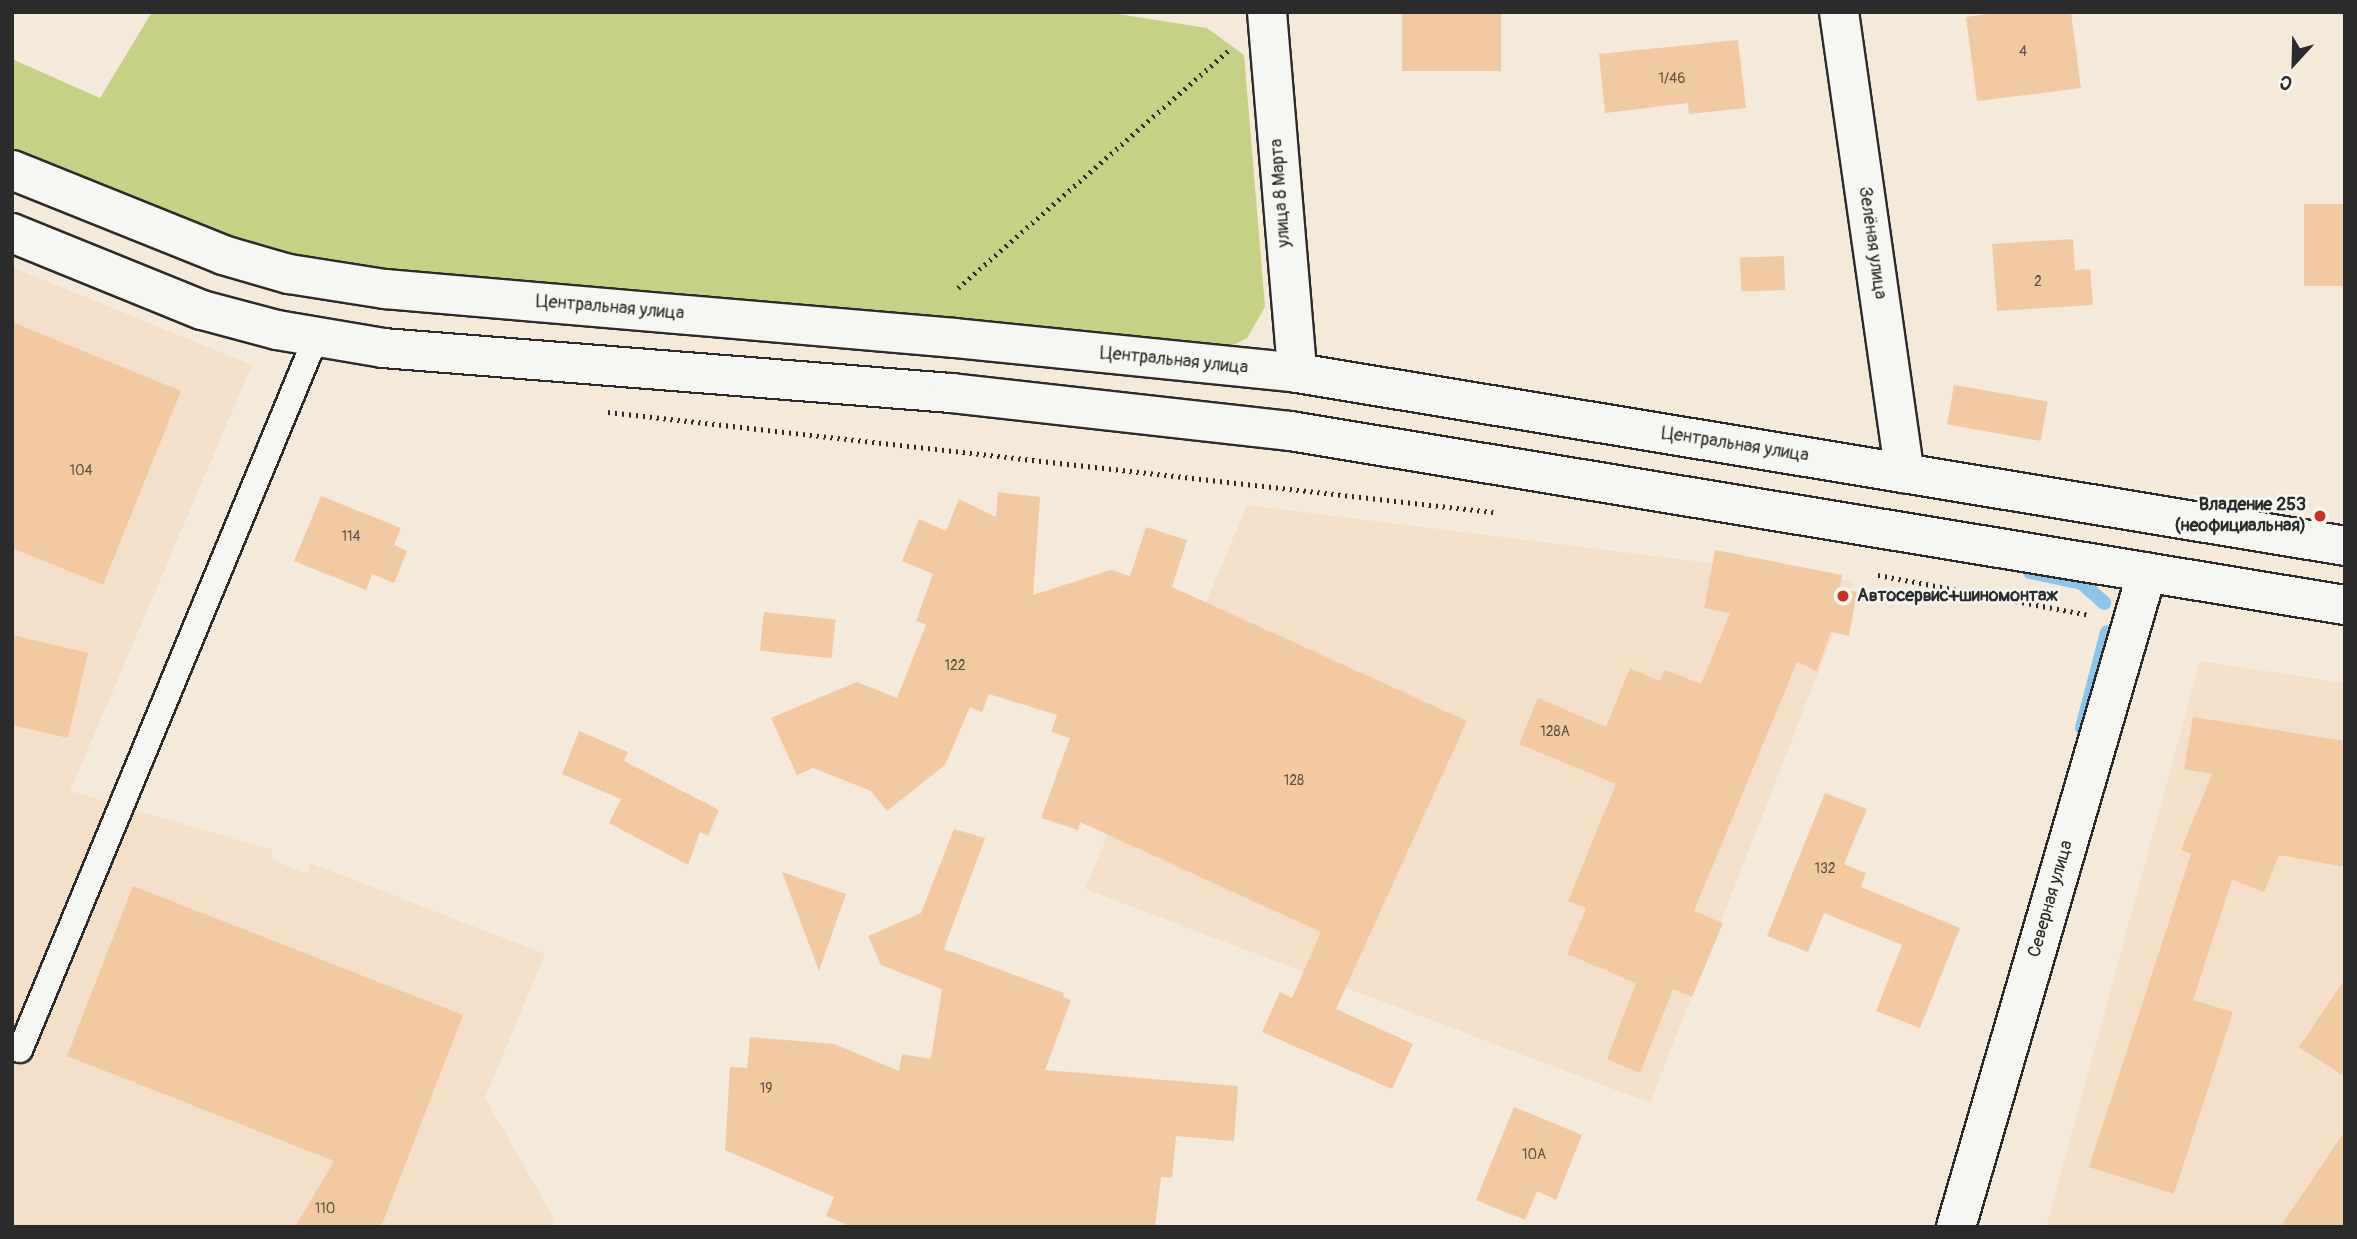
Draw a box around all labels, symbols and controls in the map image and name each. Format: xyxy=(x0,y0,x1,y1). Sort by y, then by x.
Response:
north arrow xyxy=(2259,28,2329,98)
house number: 4 xyxy=(2019,44,2027,60)
text: С xyxy=(2276,69,2296,96)
house number: 1/46 xyxy=(1659,71,1685,87)
street label: улица 8 Марта xyxy=(1266,138,1296,248)
street label: Зелёная улица xyxy=(1853,185,1891,301)
house number: 2 xyxy=(2034,274,2042,290)
street label: Центральная улица xyxy=(535,291,685,325)
street label: Центральная улица xyxy=(1099,342,1249,380)
street label: Центральная улица xyxy=(1660,423,1810,467)
house number: 104 xyxy=(69,463,93,479)
place label: Владение 253 (неофициальная) xyxy=(2174,495,2306,538)
marker: Владение 253 (неофициальная) xyxy=(2312,508,2328,524)
house number: 114 xyxy=(341,529,361,545)
place label: Автосервис+шиномонтаж xyxy=(1857,585,2058,607)
marker: Автосервис+шиномонтаж xyxy=(1835,588,1851,604)
house number: 122 xyxy=(944,658,966,674)
house number: 128А xyxy=(1540,724,1570,740)
house number: 128 xyxy=(1284,773,1304,789)
street label: Северная улица xyxy=(2024,838,2078,960)
house number: 132 xyxy=(1814,861,1836,877)
house number: 19 xyxy=(760,1081,772,1097)
house number: 10А xyxy=(1522,1147,1546,1163)
house number: 110 xyxy=(315,1201,335,1217)

